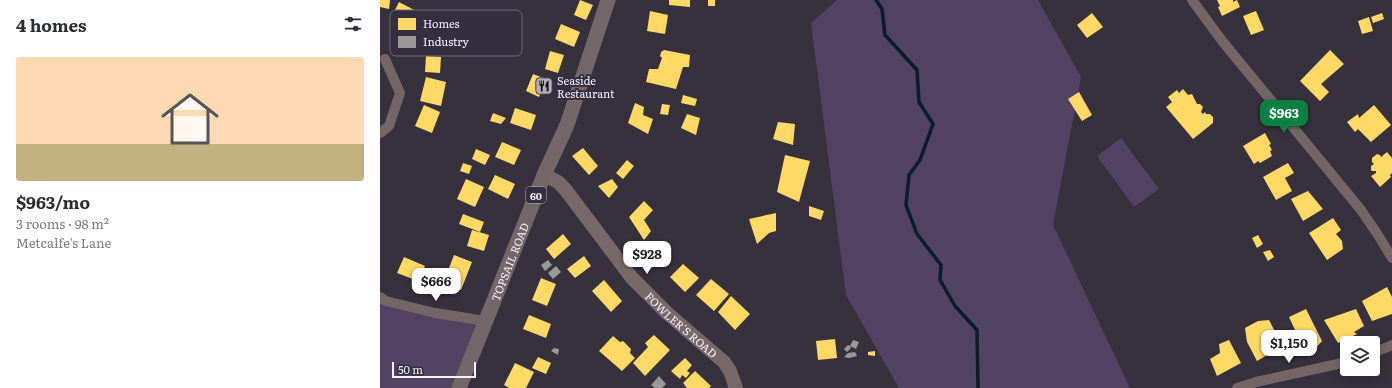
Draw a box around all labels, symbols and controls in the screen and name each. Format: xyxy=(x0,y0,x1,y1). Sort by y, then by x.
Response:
legend xyxy=(390,10,522,56)
text: 4 homes xyxy=(16,12,87,37)
icon: filters xyxy=(342,13,364,35)
text: Homes xyxy=(423,15,460,31)
text: Industry xyxy=(423,33,470,49)
place label: Seaside Restaurant xyxy=(557,72,615,101)
restaurant icon: Seaside Restaurant xyxy=(534,76,554,96)
icon: home xyxy=(154,83,226,155)
pin: $963 xyxy=(1260,100,1308,134)
text: $963 xyxy=(1269,103,1299,122)
road number: 60 xyxy=(526,187,546,203)
text: $963/mo xyxy=(16,189,90,214)
text: 3 rooms · 98 m² xyxy=(16,214,109,233)
street label: TOPSAIL ROAD xyxy=(487,220,532,303)
text: Metcalfe's Lane xyxy=(16,233,111,252)
pin: $928 xyxy=(623,241,671,275)
text: $928 xyxy=(632,244,662,263)
pin: $666 xyxy=(412,268,460,302)
text: $666 xyxy=(421,271,451,290)
street label: FOWLER'S ROAD xyxy=(642,288,721,361)
pin: $1,150 xyxy=(1256,330,1322,364)
text: $1,150 xyxy=(1270,333,1308,352)
map controls xyxy=(1340,336,1380,376)
button: layers xyxy=(1340,336,1380,376)
scale bar xyxy=(392,360,476,379)
text: 50 m xyxy=(398,361,423,377)

